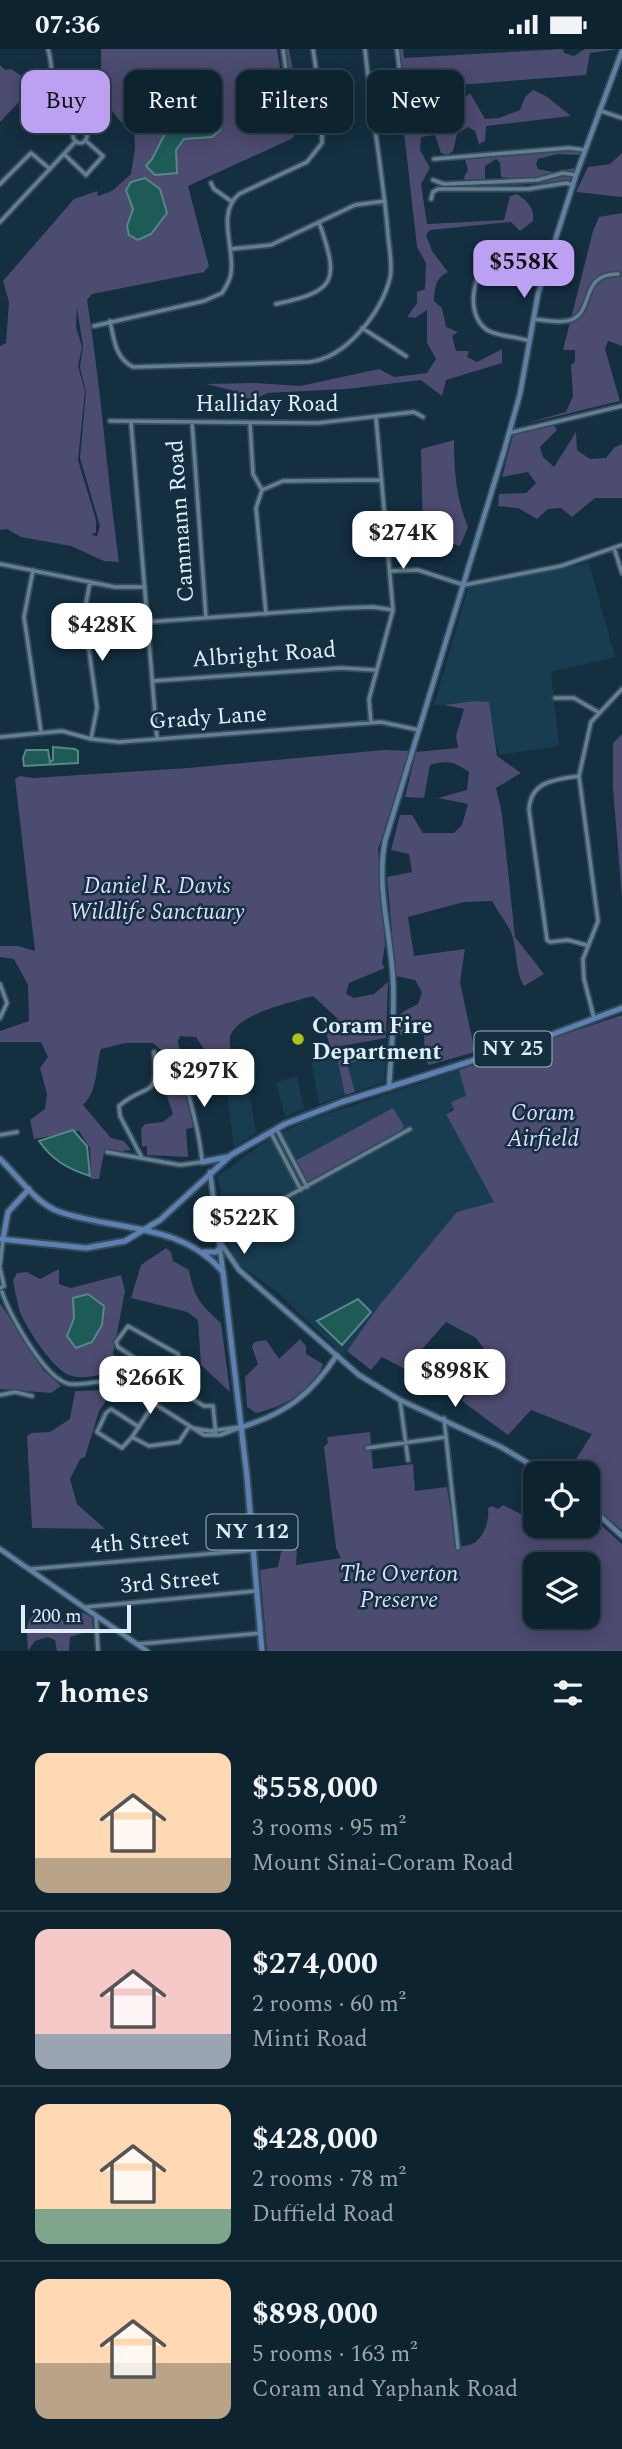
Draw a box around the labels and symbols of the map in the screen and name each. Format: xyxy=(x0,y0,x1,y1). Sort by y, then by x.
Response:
pin: $558K xyxy=(475,240,573,300)
street label: Halliday Road xyxy=(195,387,339,422)
street label: Cammann Road xyxy=(158,438,204,604)
pin: $274K xyxy=(354,511,452,571)
pin: $428K xyxy=(53,603,151,663)
street label: Albright Road xyxy=(191,632,337,677)
street label: Grady Lane xyxy=(148,696,268,740)
park label: Daniel R. Davis Wildlife Sanctuary xyxy=(69,869,245,930)
place label: Coram Fire Department xyxy=(312,1009,442,1070)
marker: Coram Fire Department xyxy=(290,1031,306,1047)
road number: NY 25 xyxy=(475,1031,552,1067)
pin: $297K xyxy=(155,1049,253,1109)
park label: Coram Airfield xyxy=(506,1096,579,1157)
pin: $522K xyxy=(195,1197,293,1256)
pin: $898K xyxy=(406,1349,504,1409)
pin: $266K xyxy=(101,1357,199,1416)
road number: NY 112 xyxy=(206,1515,298,1549)
street label: 4th Street xyxy=(89,1520,191,1564)
park label: The Overton Preserve xyxy=(339,1557,459,1618)
street label: 3rd Street xyxy=(119,1560,221,1604)
scale bar xyxy=(21,1602,131,1634)

